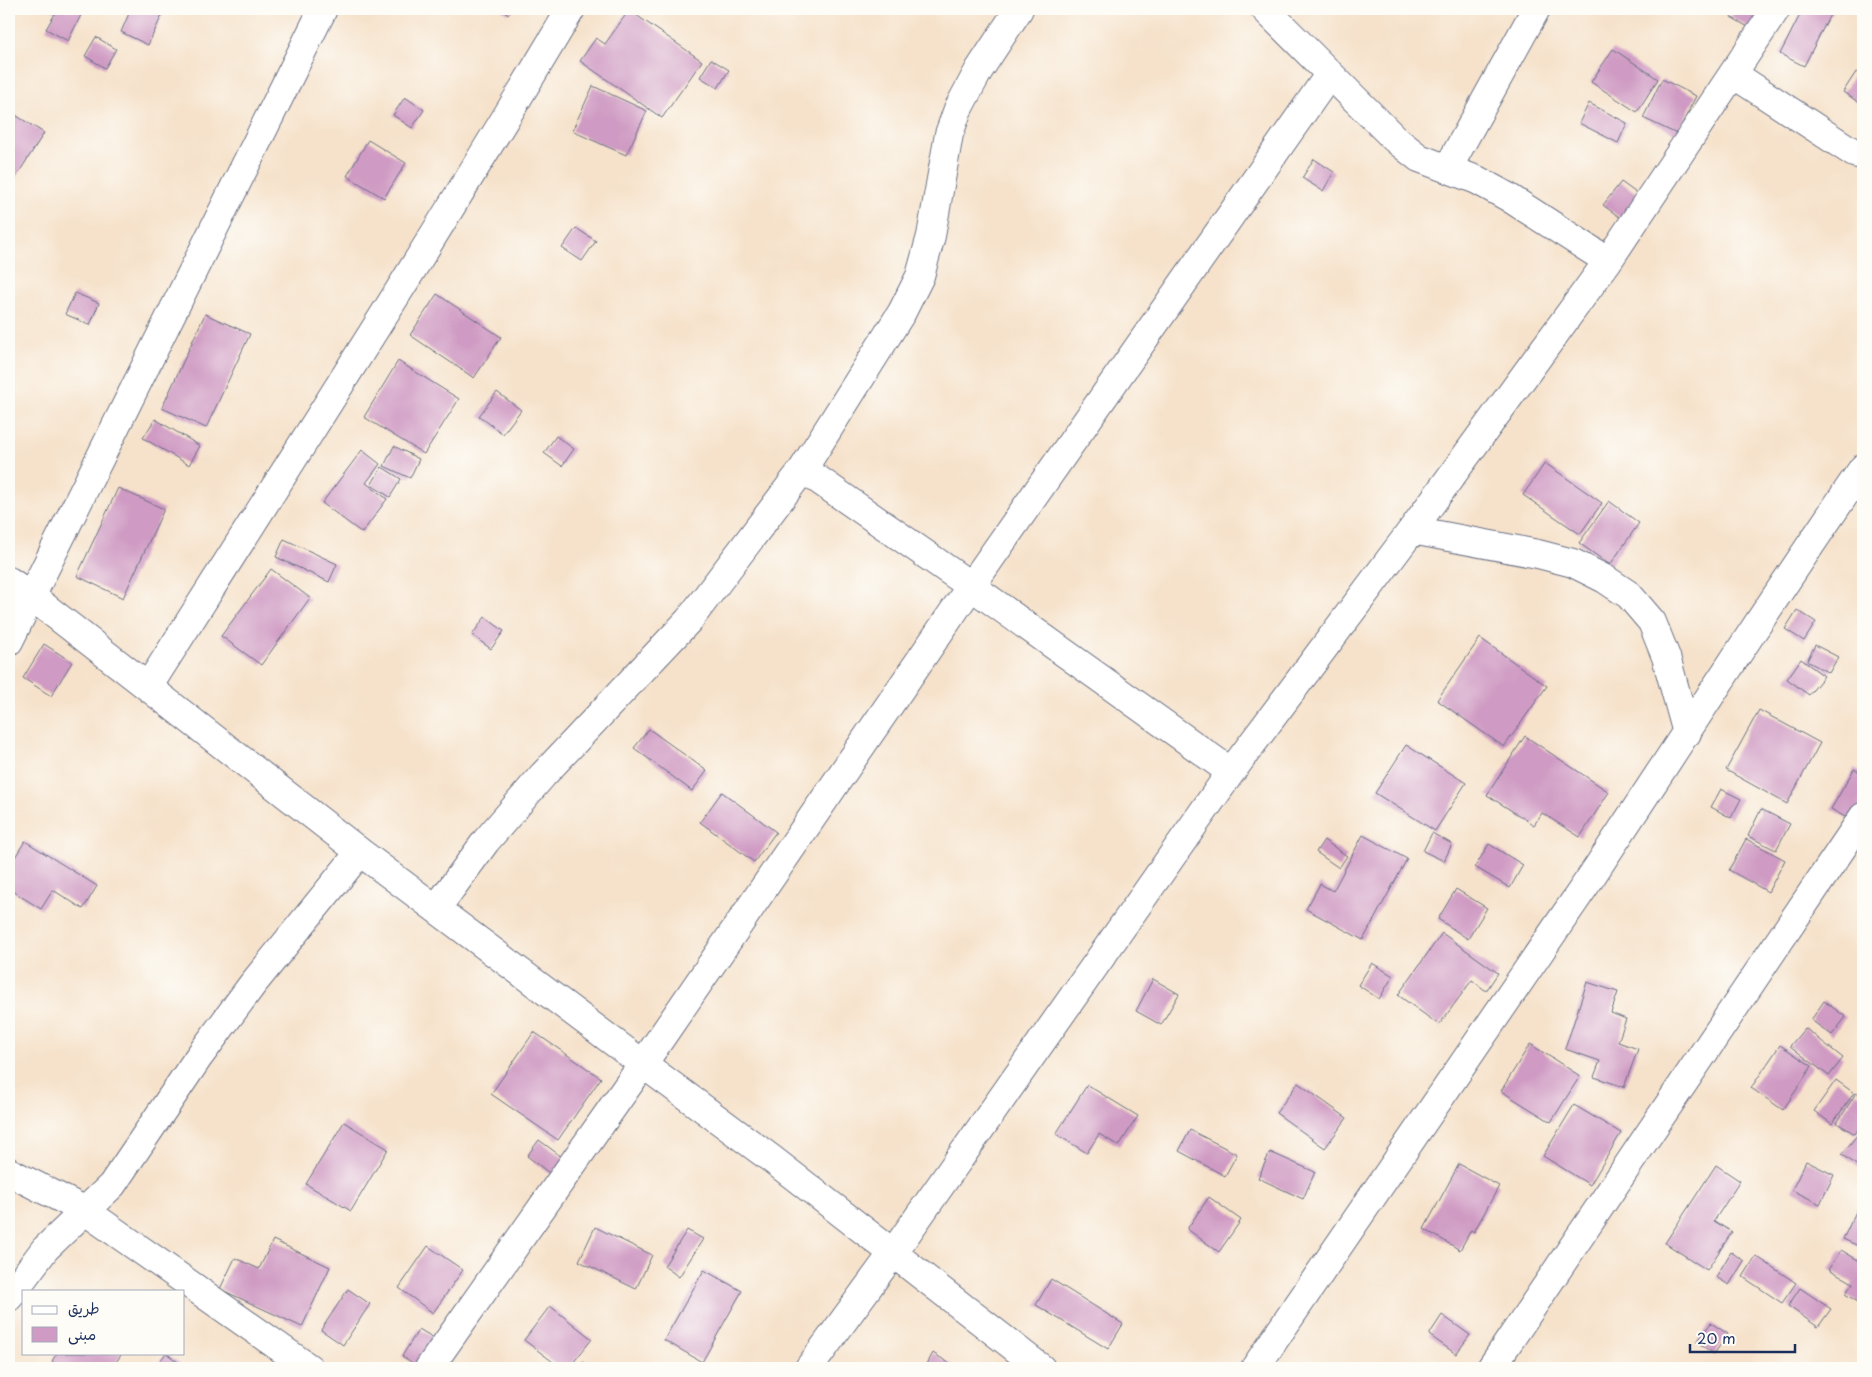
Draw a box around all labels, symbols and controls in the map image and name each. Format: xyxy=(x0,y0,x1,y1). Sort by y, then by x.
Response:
legend xyxy=(22,1290,185,1354)
text: طريق xyxy=(68,1296,100,1319)
text: مبنى xyxy=(68,1322,96,1345)
scale bar xyxy=(1690,1322,1794,1354)
text: 20 m xyxy=(1697,1326,1736,1349)

